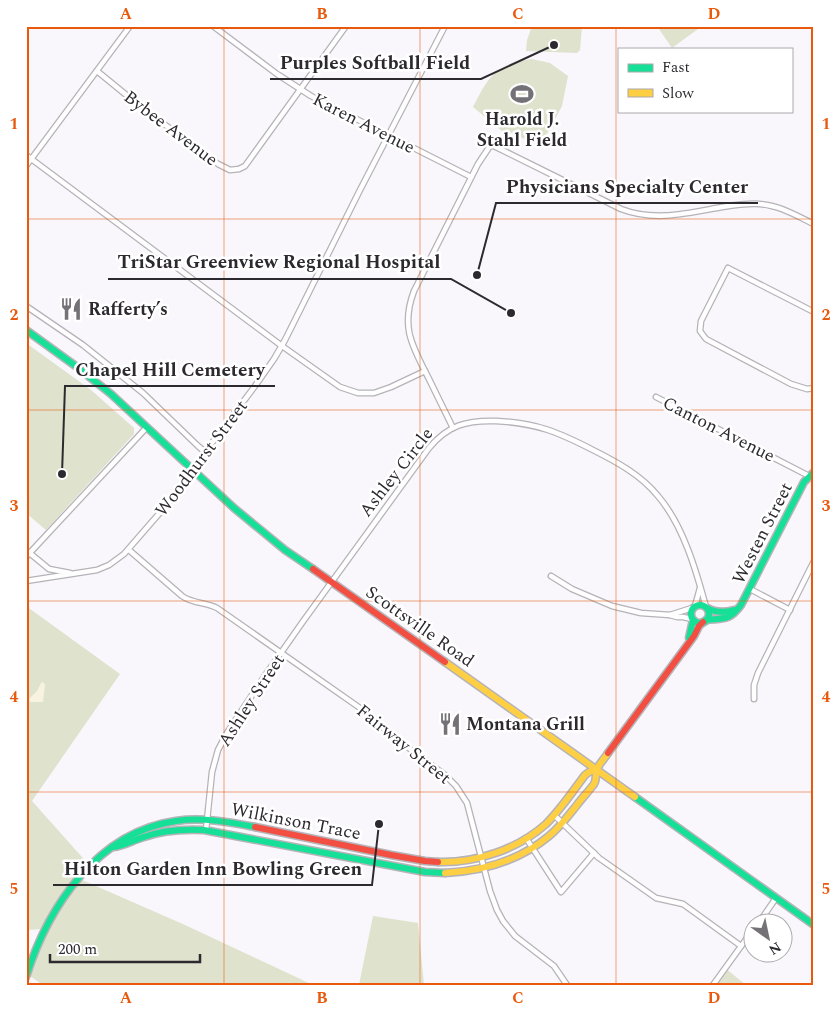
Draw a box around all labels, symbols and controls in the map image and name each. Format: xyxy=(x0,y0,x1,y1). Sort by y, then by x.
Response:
text: A xyxy=(120,2,133,26)
text: B xyxy=(316,2,328,26)
text: C xyxy=(512,2,524,26)
text: D xyxy=(708,2,721,26)
callout: Purples Softball Field xyxy=(270,45,481,79)
legend xyxy=(618,48,792,112)
text: Purples Softball Field xyxy=(280,49,470,78)
text: Fast xyxy=(662,56,690,79)
sports icon: Harold J. Stahl Field xyxy=(509,81,535,107)
text: Slow xyxy=(662,82,694,105)
street label: Bybee Avenue xyxy=(118,84,224,173)
street label: Karen Avenue xyxy=(308,86,420,161)
place label: Harold J. Stahl Field xyxy=(477,106,568,154)
text: 1 xyxy=(10,112,18,136)
text: 1 xyxy=(822,112,830,136)
callout: Physicians Specialty Center xyxy=(496,169,758,203)
text: Physicians Specialty Center xyxy=(506,173,749,202)
callout: TriStar Greenview Regional Hospital xyxy=(108,245,451,279)
text: TriStar Greenview Regional Hospital xyxy=(118,248,440,277)
restaurant icon: Rafferty’s xyxy=(58,296,84,322)
place label: Rafferty’s xyxy=(88,296,168,323)
text: 2 xyxy=(10,303,19,327)
text: 2 xyxy=(822,303,831,327)
callout: Chapel Hill Cemetery xyxy=(65,352,275,386)
text: Chapel Hill Cemetery xyxy=(75,356,266,385)
street label: Canton Avenue xyxy=(658,390,780,469)
street label: Woodhurst Street xyxy=(148,394,254,522)
street label: Ashley Circle xyxy=(353,422,440,523)
street label: Westen Street xyxy=(725,478,800,589)
text: 3 xyxy=(10,494,19,518)
text: 3 xyxy=(822,494,831,518)
street label: Scottsville Road xyxy=(360,579,480,674)
street label: Ashley Street xyxy=(211,648,292,752)
text: 4 xyxy=(10,685,19,709)
text: 4 xyxy=(822,685,831,709)
street label: Fairway Street xyxy=(351,698,457,791)
restaurant icon: Montana Grill xyxy=(437,711,463,737)
place label: Montana Grill xyxy=(466,711,585,738)
street label: Wilkinson Trace xyxy=(229,796,363,847)
callout: Hilton Garden Inn Bowling Green xyxy=(53,851,372,885)
text: Hilton Garden Inn Bowling Green xyxy=(64,855,362,884)
text: 5 xyxy=(10,877,18,901)
text: 5 xyxy=(822,877,830,901)
north arrow xyxy=(742,914,792,964)
scale bar xyxy=(50,931,200,963)
text: N xyxy=(764,937,785,960)
text: 200 m xyxy=(58,938,97,961)
text: A xyxy=(120,986,133,1010)
text: B xyxy=(316,986,328,1010)
text: C xyxy=(512,986,524,1010)
text: D xyxy=(708,986,721,1010)

